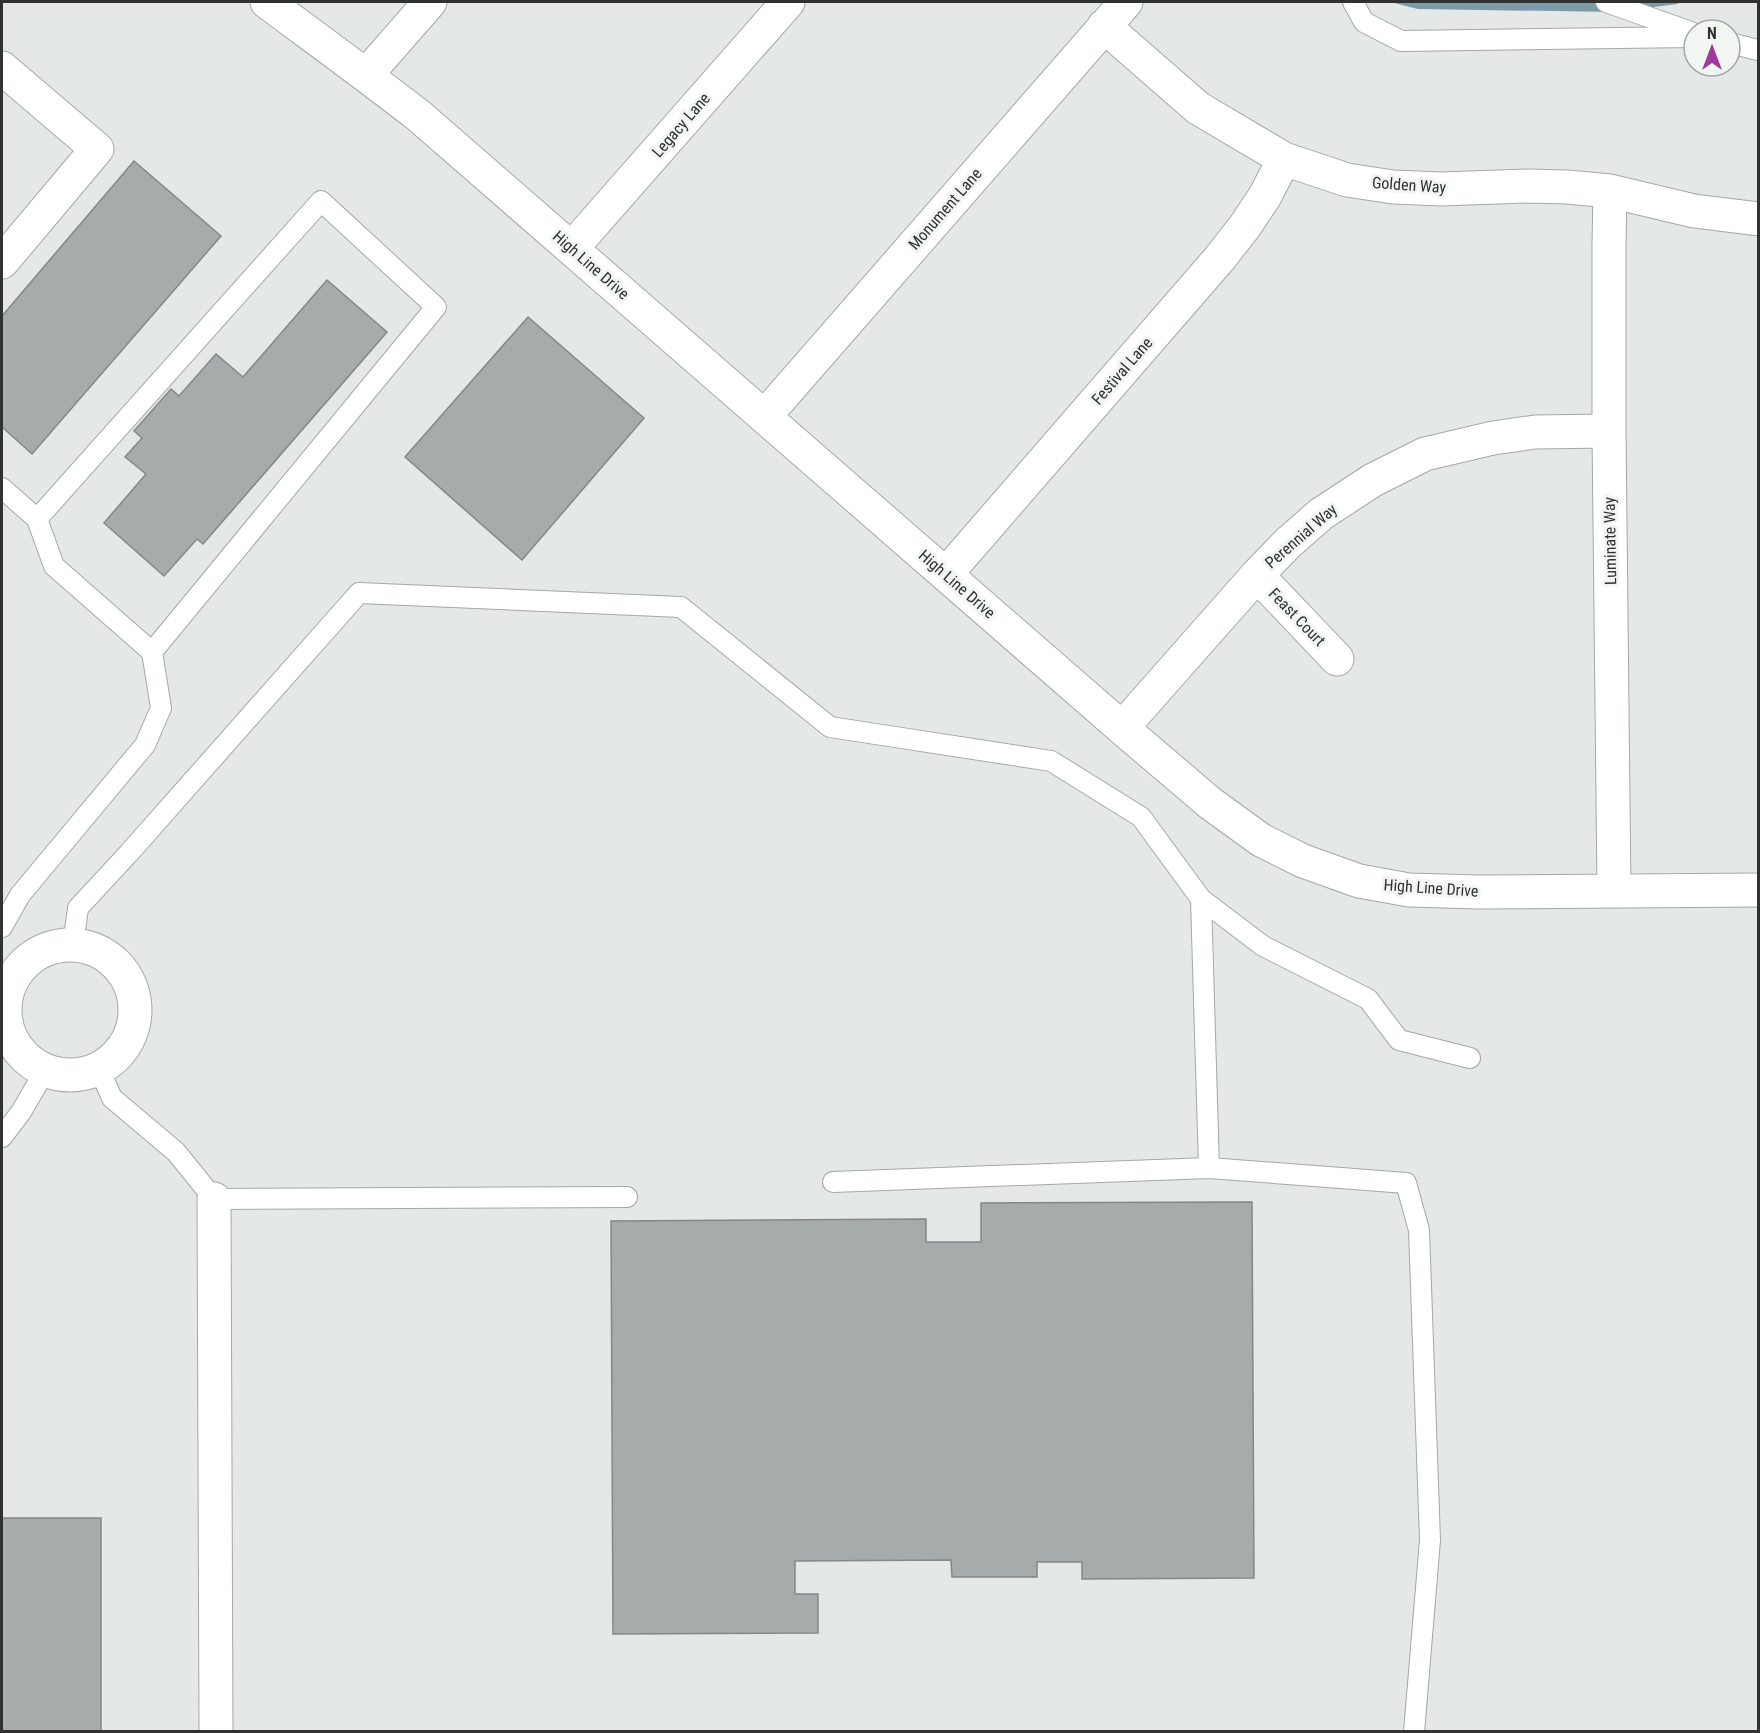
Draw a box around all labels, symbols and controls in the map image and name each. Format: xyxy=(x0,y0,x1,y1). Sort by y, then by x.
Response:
north arrow xyxy=(1682,18,1742,78)
text: N xyxy=(1707,24,1717,43)
street label: Legacy Lane xyxy=(648,89,714,161)
street label: Monument Lane xyxy=(904,164,986,254)
street label: Golden Way xyxy=(1371,173,1447,197)
street label: High Line Drive xyxy=(549,227,633,303)
street label: Festival Lane xyxy=(1088,333,1156,409)
street label: Luminate Way xyxy=(1600,496,1620,585)
street label: Perennial Way xyxy=(1261,499,1341,572)
street label: High Line Drive xyxy=(915,546,999,622)
street label: Feast Court xyxy=(1265,584,1329,650)
street label: High Line Drive xyxy=(1383,875,1479,901)

